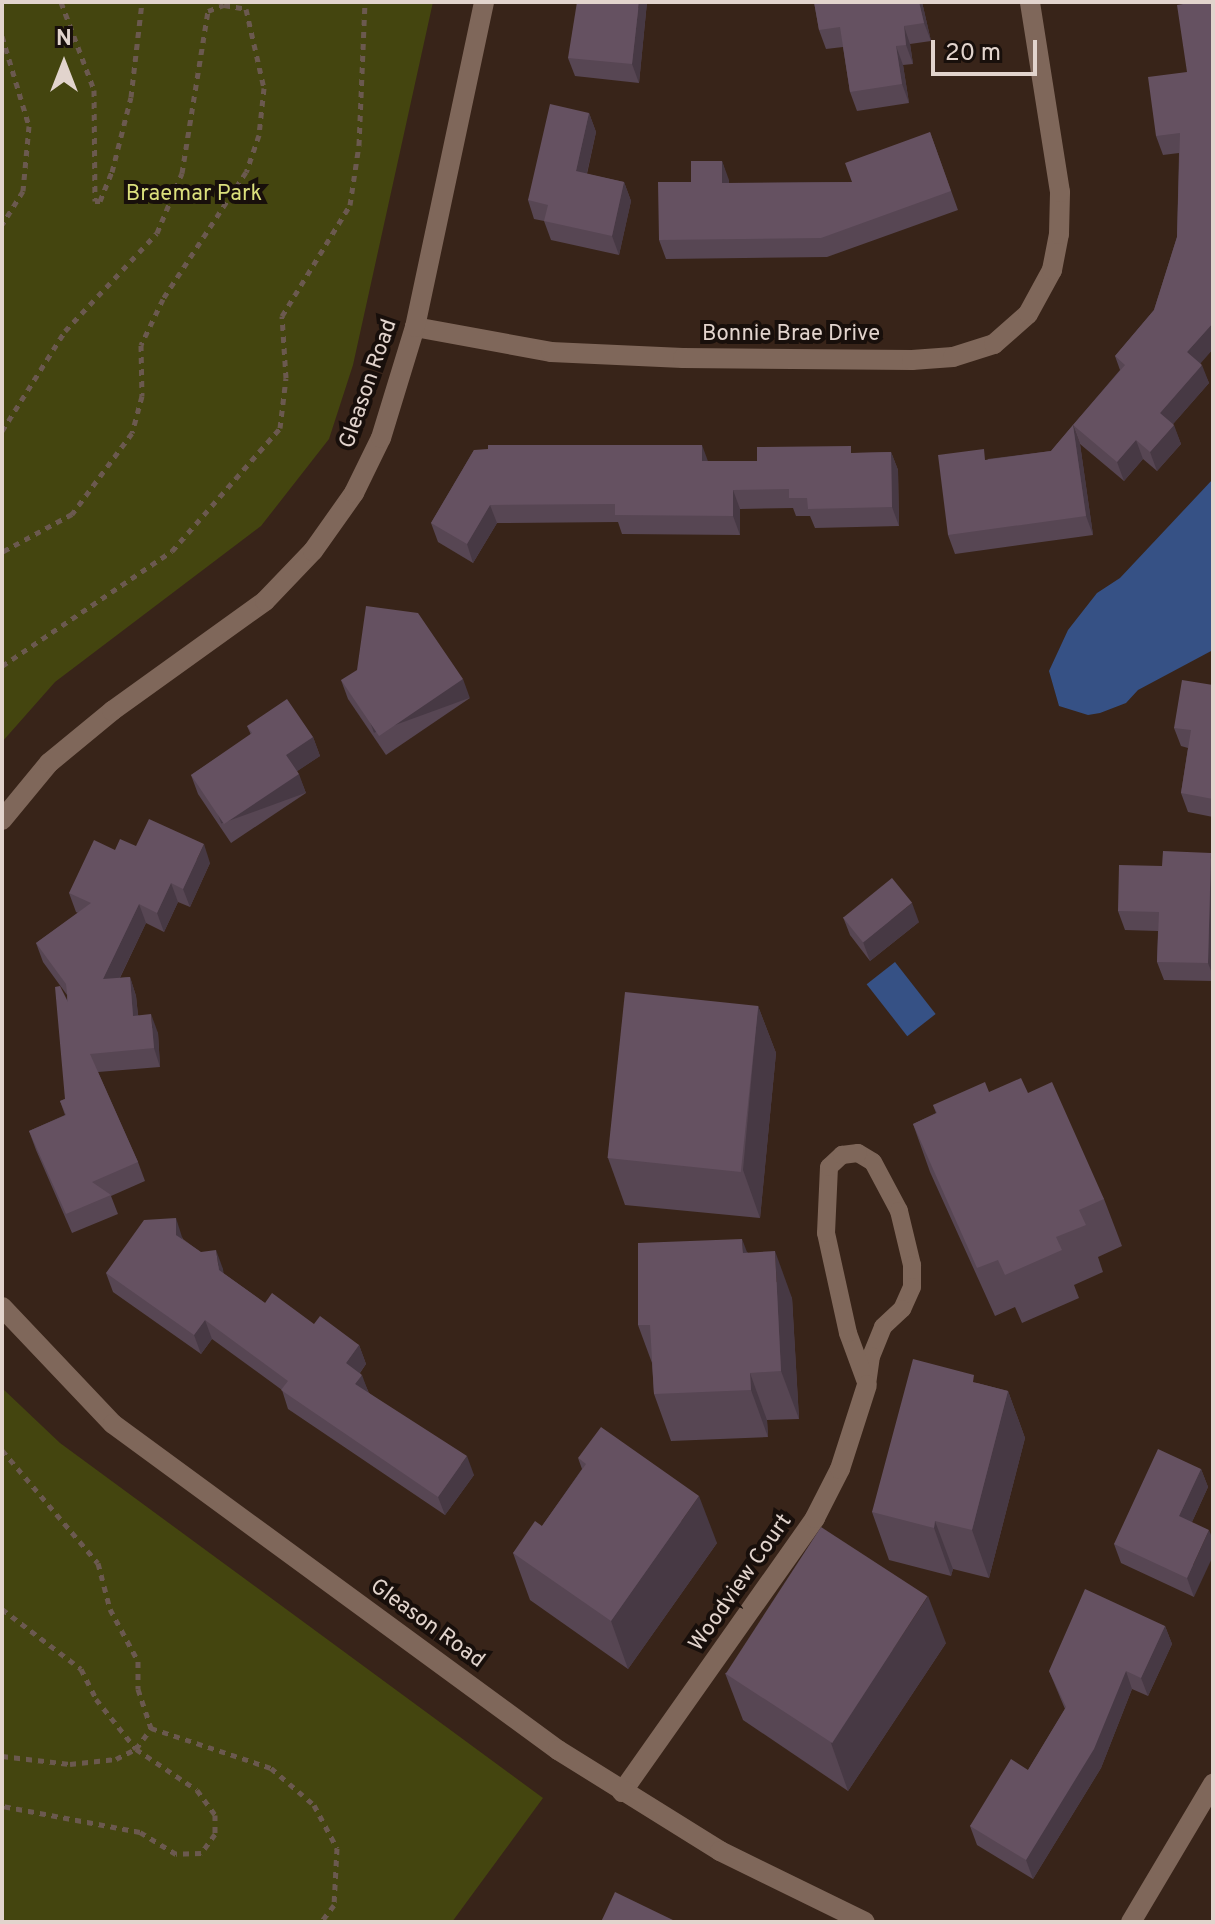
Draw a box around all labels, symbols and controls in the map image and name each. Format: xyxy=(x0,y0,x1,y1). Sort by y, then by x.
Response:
north arrow xyxy=(24,24,104,104)
scale bar xyxy=(935,24,1041,74)
text: N xyxy=(56,26,72,53)
text: 20 m xyxy=(945,39,1001,69)
park label: Braemar Park xyxy=(126,182,262,208)
street label: Gleason Road xyxy=(335,316,403,452)
street label: Bonnie Brae Drive xyxy=(702,322,880,348)
street label: Woodview Court xyxy=(684,1509,798,1657)
street label: Gleason Road xyxy=(365,1574,489,1674)

